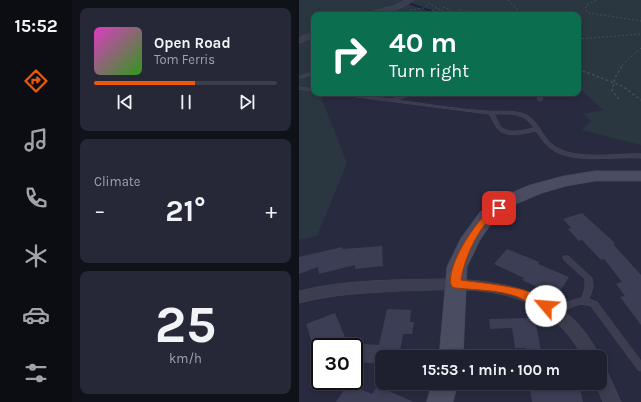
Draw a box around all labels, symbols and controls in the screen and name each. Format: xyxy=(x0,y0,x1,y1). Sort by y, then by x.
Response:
text: 15:52 xyxy=(14,15,58,37)
text: 40 m xyxy=(389,26,457,59)
icon: right xyxy=(323,28,375,80)
text: Open Road xyxy=(154,34,231,52)
text: Tom Ferris xyxy=(154,52,215,67)
text: Turn right xyxy=(389,60,469,82)
icon: directions xyxy=(22,67,50,95)
icon: previous xyxy=(114,91,136,113)
icon: pause xyxy=(175,91,197,113)
icon: next xyxy=(236,91,258,113)
icon: music xyxy=(22,126,50,154)
text: Climate xyxy=(94,174,140,189)
icon: phone xyxy=(22,184,50,212)
pin xyxy=(482,191,516,225)
text: 21° xyxy=(165,193,206,229)
icon: arrive xyxy=(488,197,510,219)
text: − xyxy=(94,198,106,224)
text: + xyxy=(265,198,277,224)
icon: climate xyxy=(22,242,50,270)
position arrow xyxy=(525,285,567,327)
text: 25 xyxy=(155,294,216,355)
icon: car xyxy=(22,301,50,329)
speed limit sign: 30 xyxy=(311,338,363,390)
text: km/h xyxy=(169,351,202,366)
icon: filters xyxy=(22,359,50,387)
text: 15:53 · 1 min · 100 m xyxy=(422,361,560,379)

